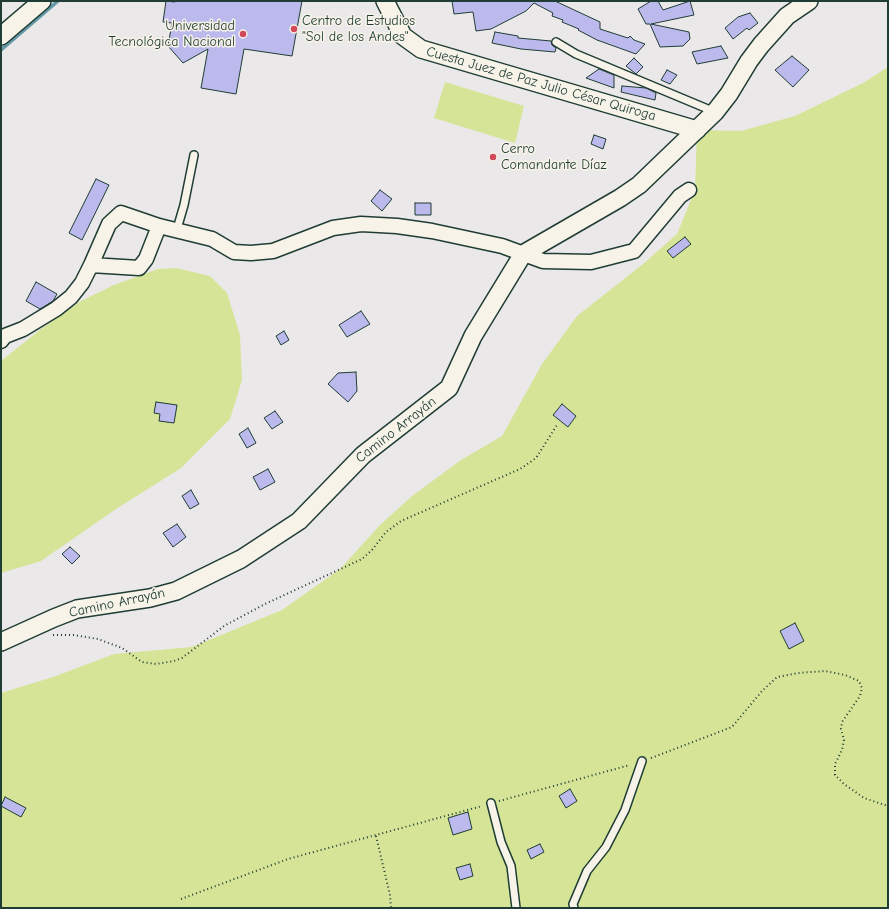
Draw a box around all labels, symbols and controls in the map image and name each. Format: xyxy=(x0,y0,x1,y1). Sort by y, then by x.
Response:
place label: Centro de Estudios "Sol de los Andes" xyxy=(302,13,415,46)
place label: Universidad Tecnológica Nacional xyxy=(108,18,235,50)
marker: Centro de Estudios "Sol de los Andes" xyxy=(289,24,299,34)
marker: Universidad Tecnológica Nacional xyxy=(238,29,248,39)
street label: Cuesta Juez de Paz Julio César Quiroga xyxy=(424,43,658,125)
place label: Cerro Comandante Díaz xyxy=(501,141,607,174)
marker: Cerro Comandante Díaz xyxy=(488,152,498,162)
street label: Camino Arrayán xyxy=(352,393,440,467)
street label: Camino Arrayán xyxy=(68,585,166,621)

